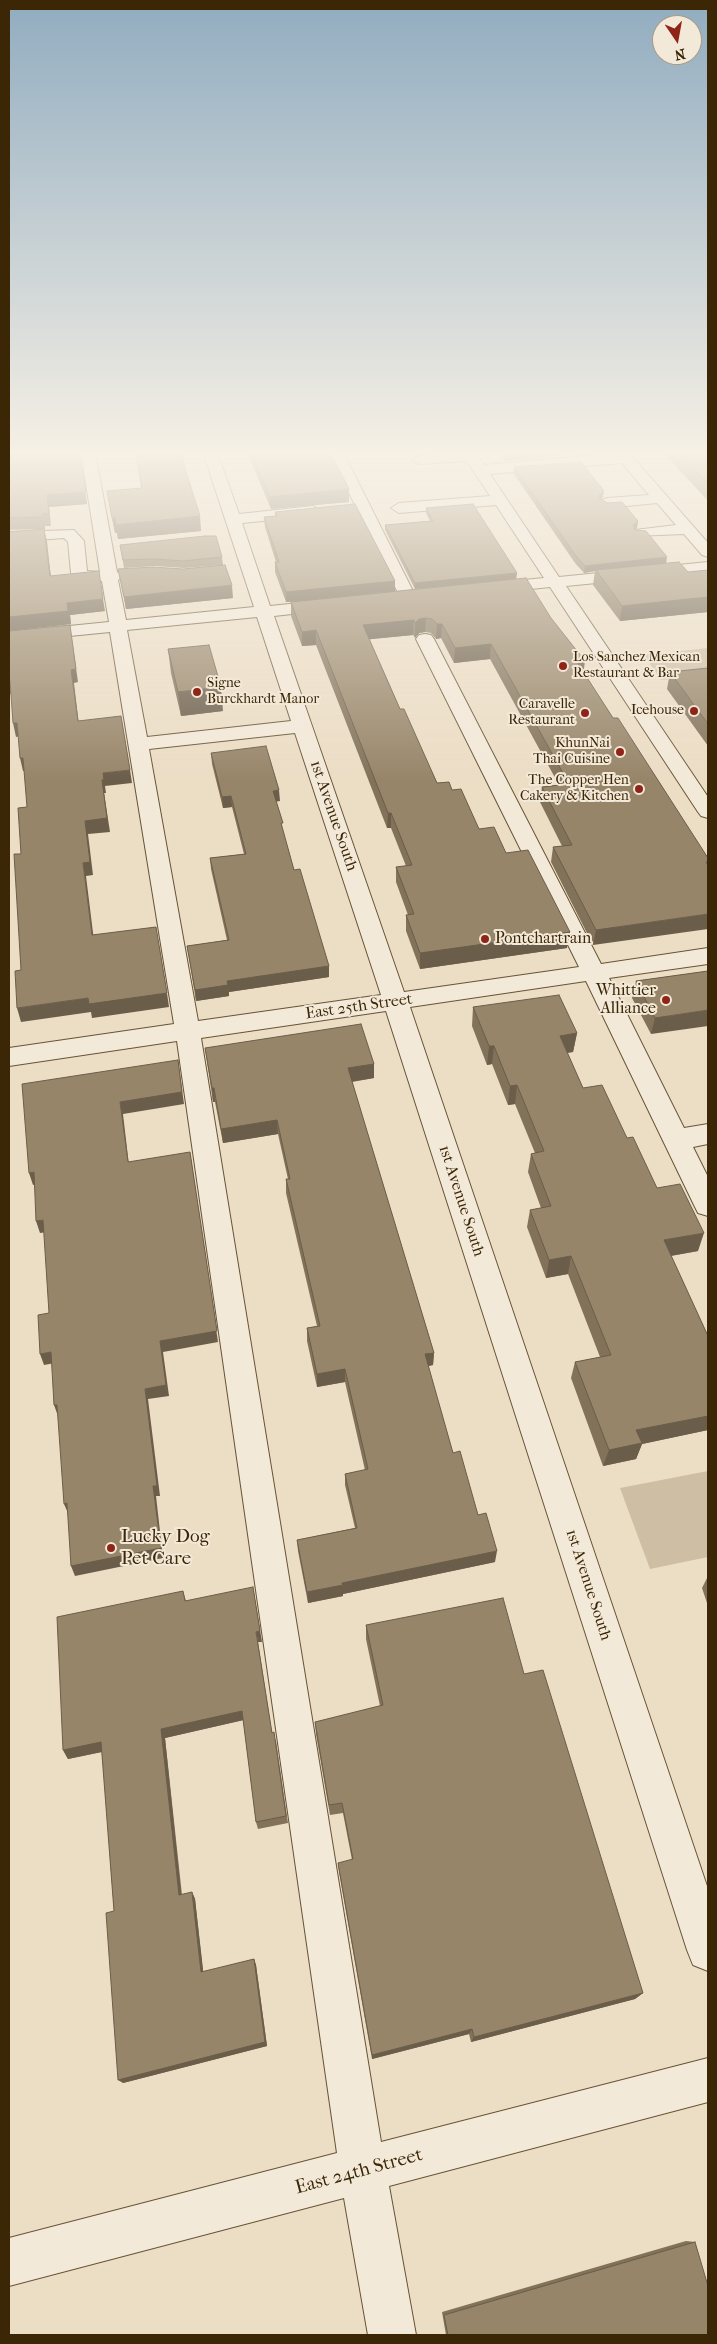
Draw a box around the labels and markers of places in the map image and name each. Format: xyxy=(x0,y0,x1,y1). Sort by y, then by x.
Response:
place label: Los Sanchez Mexican Restaurant & Bar xyxy=(573,650,700,682)
marker: Los Sanchez Mexican Restaurant & Bar xyxy=(557,660,569,672)
place label: Signe Burckhardt Manor xyxy=(207,676,319,709)
marker: Signe Burckhardt Manor xyxy=(191,686,203,698)
place label: Caravelle Restaurant xyxy=(508,697,575,730)
place label: Icehouse xyxy=(631,703,684,719)
marker: Icehouse xyxy=(688,705,700,717)
marker: Caravelle Restaurant xyxy=(579,707,591,719)
place label: KhunNai Thai Cuisine xyxy=(533,736,610,769)
marker: KhunNai Thai Cuisine xyxy=(614,746,626,758)
place label: The Copper Hen Cakery & Kitchen xyxy=(520,773,629,806)
marker: The Copper Hen Cakery & Kitchen xyxy=(633,783,645,795)
place label: Pontchartrain xyxy=(495,929,591,949)
marker: Pontchartrain xyxy=(479,933,491,945)
place label: Whittier Alliance xyxy=(596,981,656,1019)
marker: Whittier Alliance xyxy=(660,994,672,1006)
place label: Lucky Dog Pet Care xyxy=(121,1526,210,1570)
marker: Lucky Dog Pet Care xyxy=(105,1542,117,1554)

